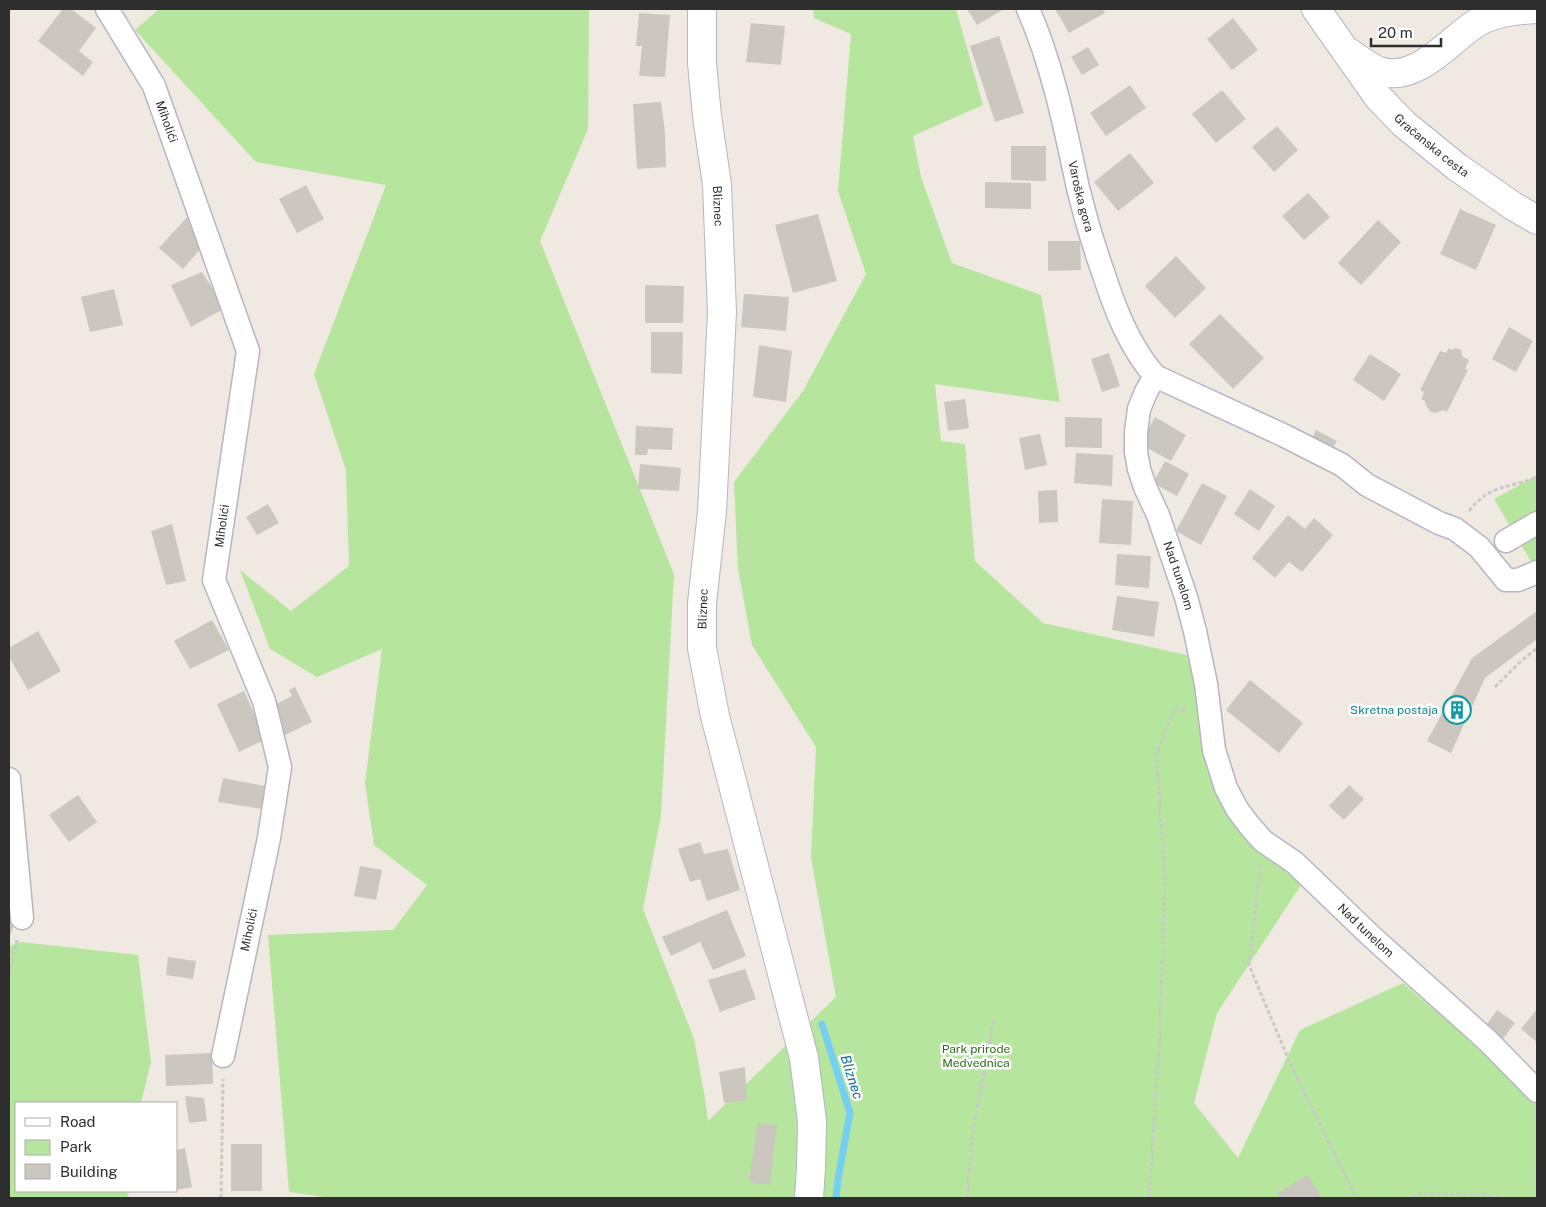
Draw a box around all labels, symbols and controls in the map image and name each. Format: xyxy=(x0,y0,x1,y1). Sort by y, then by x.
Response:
scale bar xyxy=(1371,15,1441,47)
text: 20 m xyxy=(1378,24,1413,41)
street label: Miholići xyxy=(153,99,181,144)
street label: Gračanska cesta xyxy=(1391,111,1472,180)
street label: Varoška gora xyxy=(1065,159,1097,234)
street label: Bliznec xyxy=(710,185,726,227)
street label: Miholići xyxy=(212,504,232,548)
street label: Nad tunelom xyxy=(1160,539,1196,612)
street label: Bliznec xyxy=(695,588,711,630)
building icon: Skretna postaja xyxy=(1442,695,1472,725)
place label: Skretna postaja xyxy=(1350,703,1438,717)
street label: Nad tunelom xyxy=(1335,901,1397,960)
street label: Miholići xyxy=(238,907,260,953)
park label: Park prirode Medvednica xyxy=(942,1042,1011,1070)
water label: Bliznec xyxy=(837,1053,867,1101)
legend xyxy=(15,1102,178,1192)
text: Road xyxy=(60,1113,96,1130)
text: Park xyxy=(60,1138,92,1155)
text: Building xyxy=(60,1163,118,1180)

